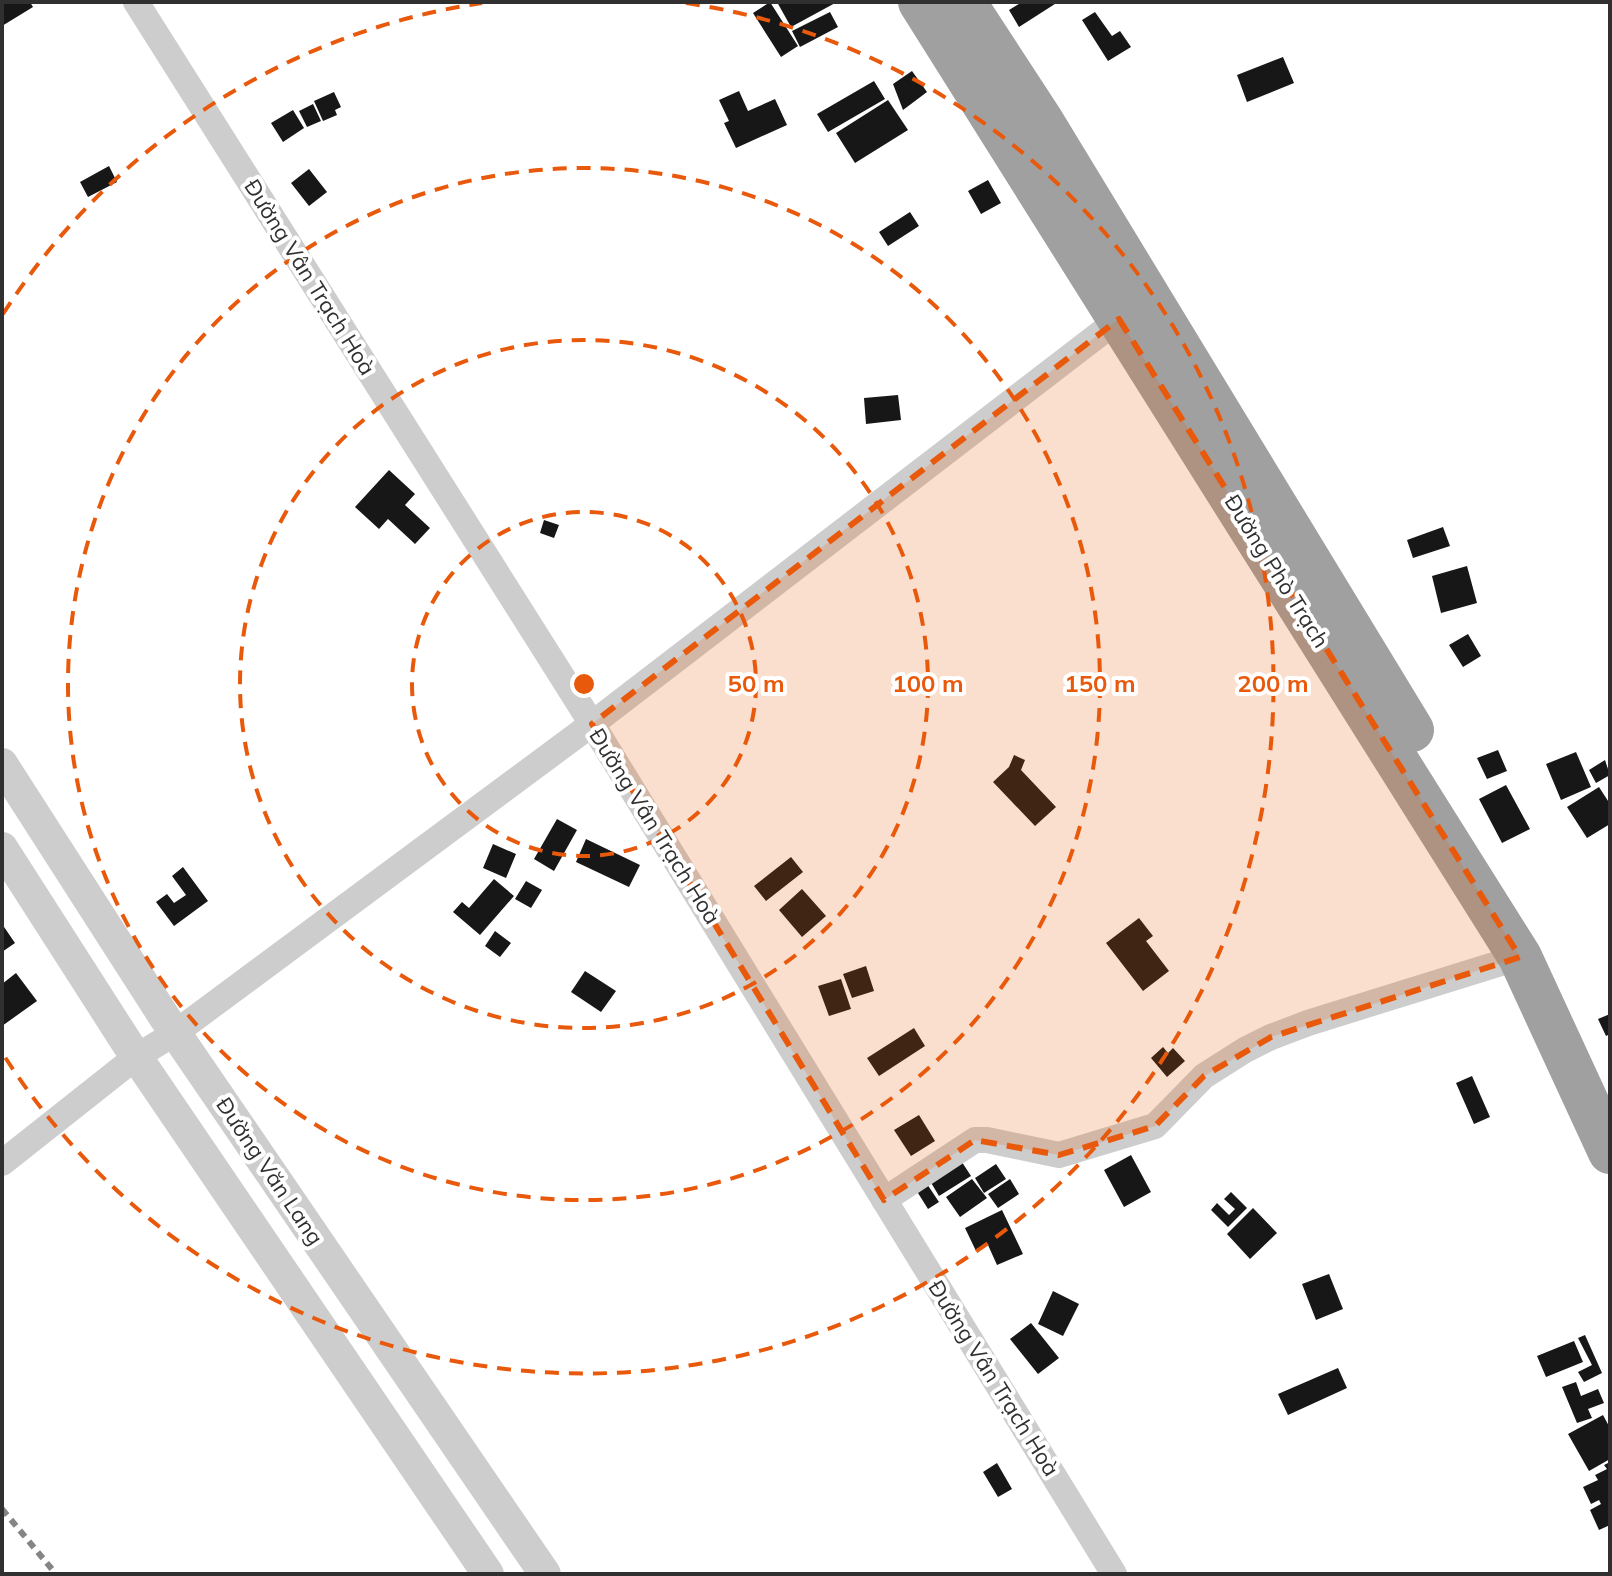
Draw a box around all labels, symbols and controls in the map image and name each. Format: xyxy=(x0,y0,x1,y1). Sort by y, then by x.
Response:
street label: Đường Vân Trạch Hoà xyxy=(238,174,382,380)
street label: Đường Phò Trạch xyxy=(1219,489,1335,653)
text: 50 m xyxy=(728,668,784,698)
text: 100 m xyxy=(892,668,964,698)
text: 150 m xyxy=(1064,668,1136,698)
text: 200 m xyxy=(1237,668,1309,698)
centre of rings xyxy=(570,670,598,698)
street label: Đường Vân Trạch Hoà xyxy=(583,723,727,929)
street label: Đường Văn Lang xyxy=(210,1092,330,1250)
street label: Đường Vân Trạch Hoà xyxy=(922,1275,1066,1481)

